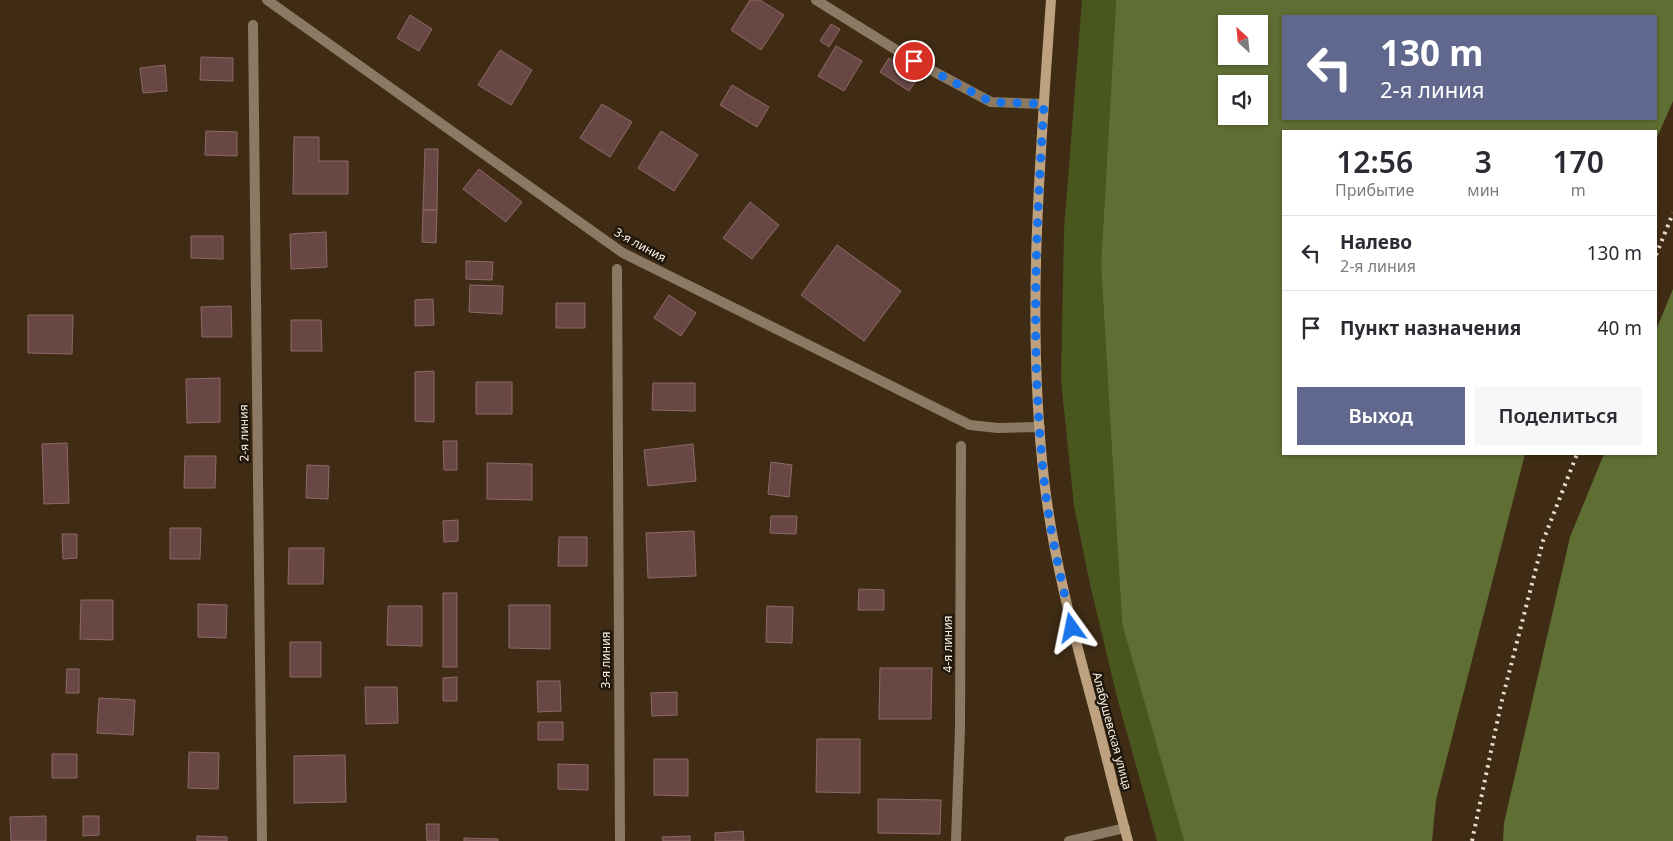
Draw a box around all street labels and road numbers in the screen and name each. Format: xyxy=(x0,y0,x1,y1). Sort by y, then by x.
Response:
street label: 3-я линия xyxy=(611,223,669,266)
street label: 2-я линия xyxy=(235,404,252,462)
street label: 4-я линия xyxy=(939,615,956,673)
street label: 3-я линия xyxy=(597,631,614,689)
street label: Алабушевская улица xyxy=(1089,670,1136,792)

